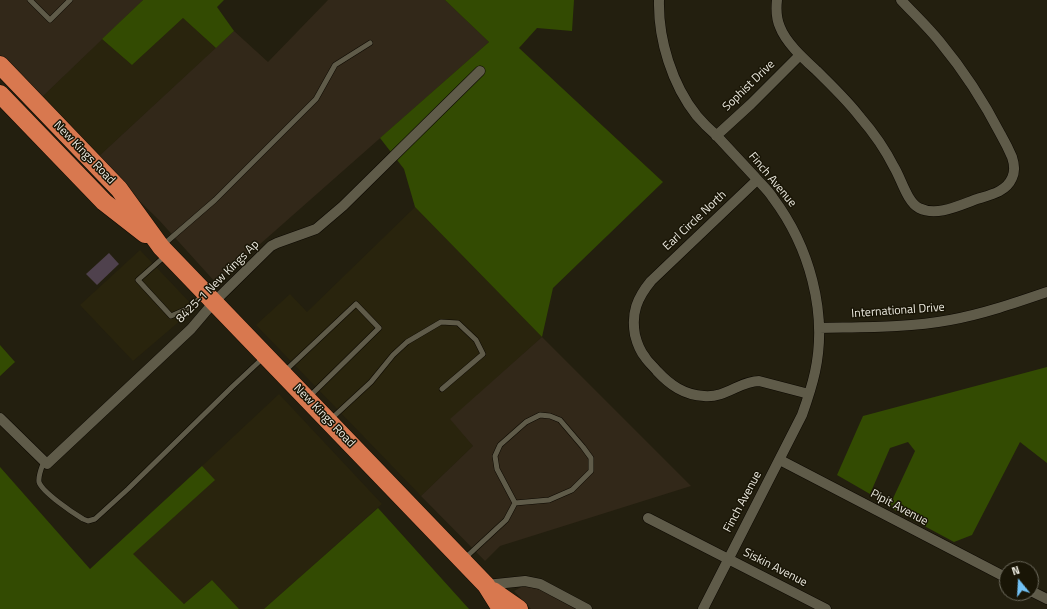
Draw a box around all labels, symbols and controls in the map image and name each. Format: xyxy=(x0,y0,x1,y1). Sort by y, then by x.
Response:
street label: Sophist Drive xyxy=(720,58,778,114)
street label: New Kings Road xyxy=(50,118,118,188)
street label: Finch Avenue xyxy=(745,150,799,210)
street label: Earl Circle North xyxy=(660,188,730,254)
street label: 8425-1 New Kings Ap xyxy=(174,238,262,326)
street label: International Drive xyxy=(851,301,945,321)
street label: New Kings Road xyxy=(290,381,358,451)
street label: Finch Avenue xyxy=(721,469,765,535)
street label: Pipit Avenue xyxy=(868,487,930,529)
street label: Siskin Avenue xyxy=(741,546,809,590)
north arrow xyxy=(999,561,1039,601)
text: N xyxy=(1010,562,1022,579)

